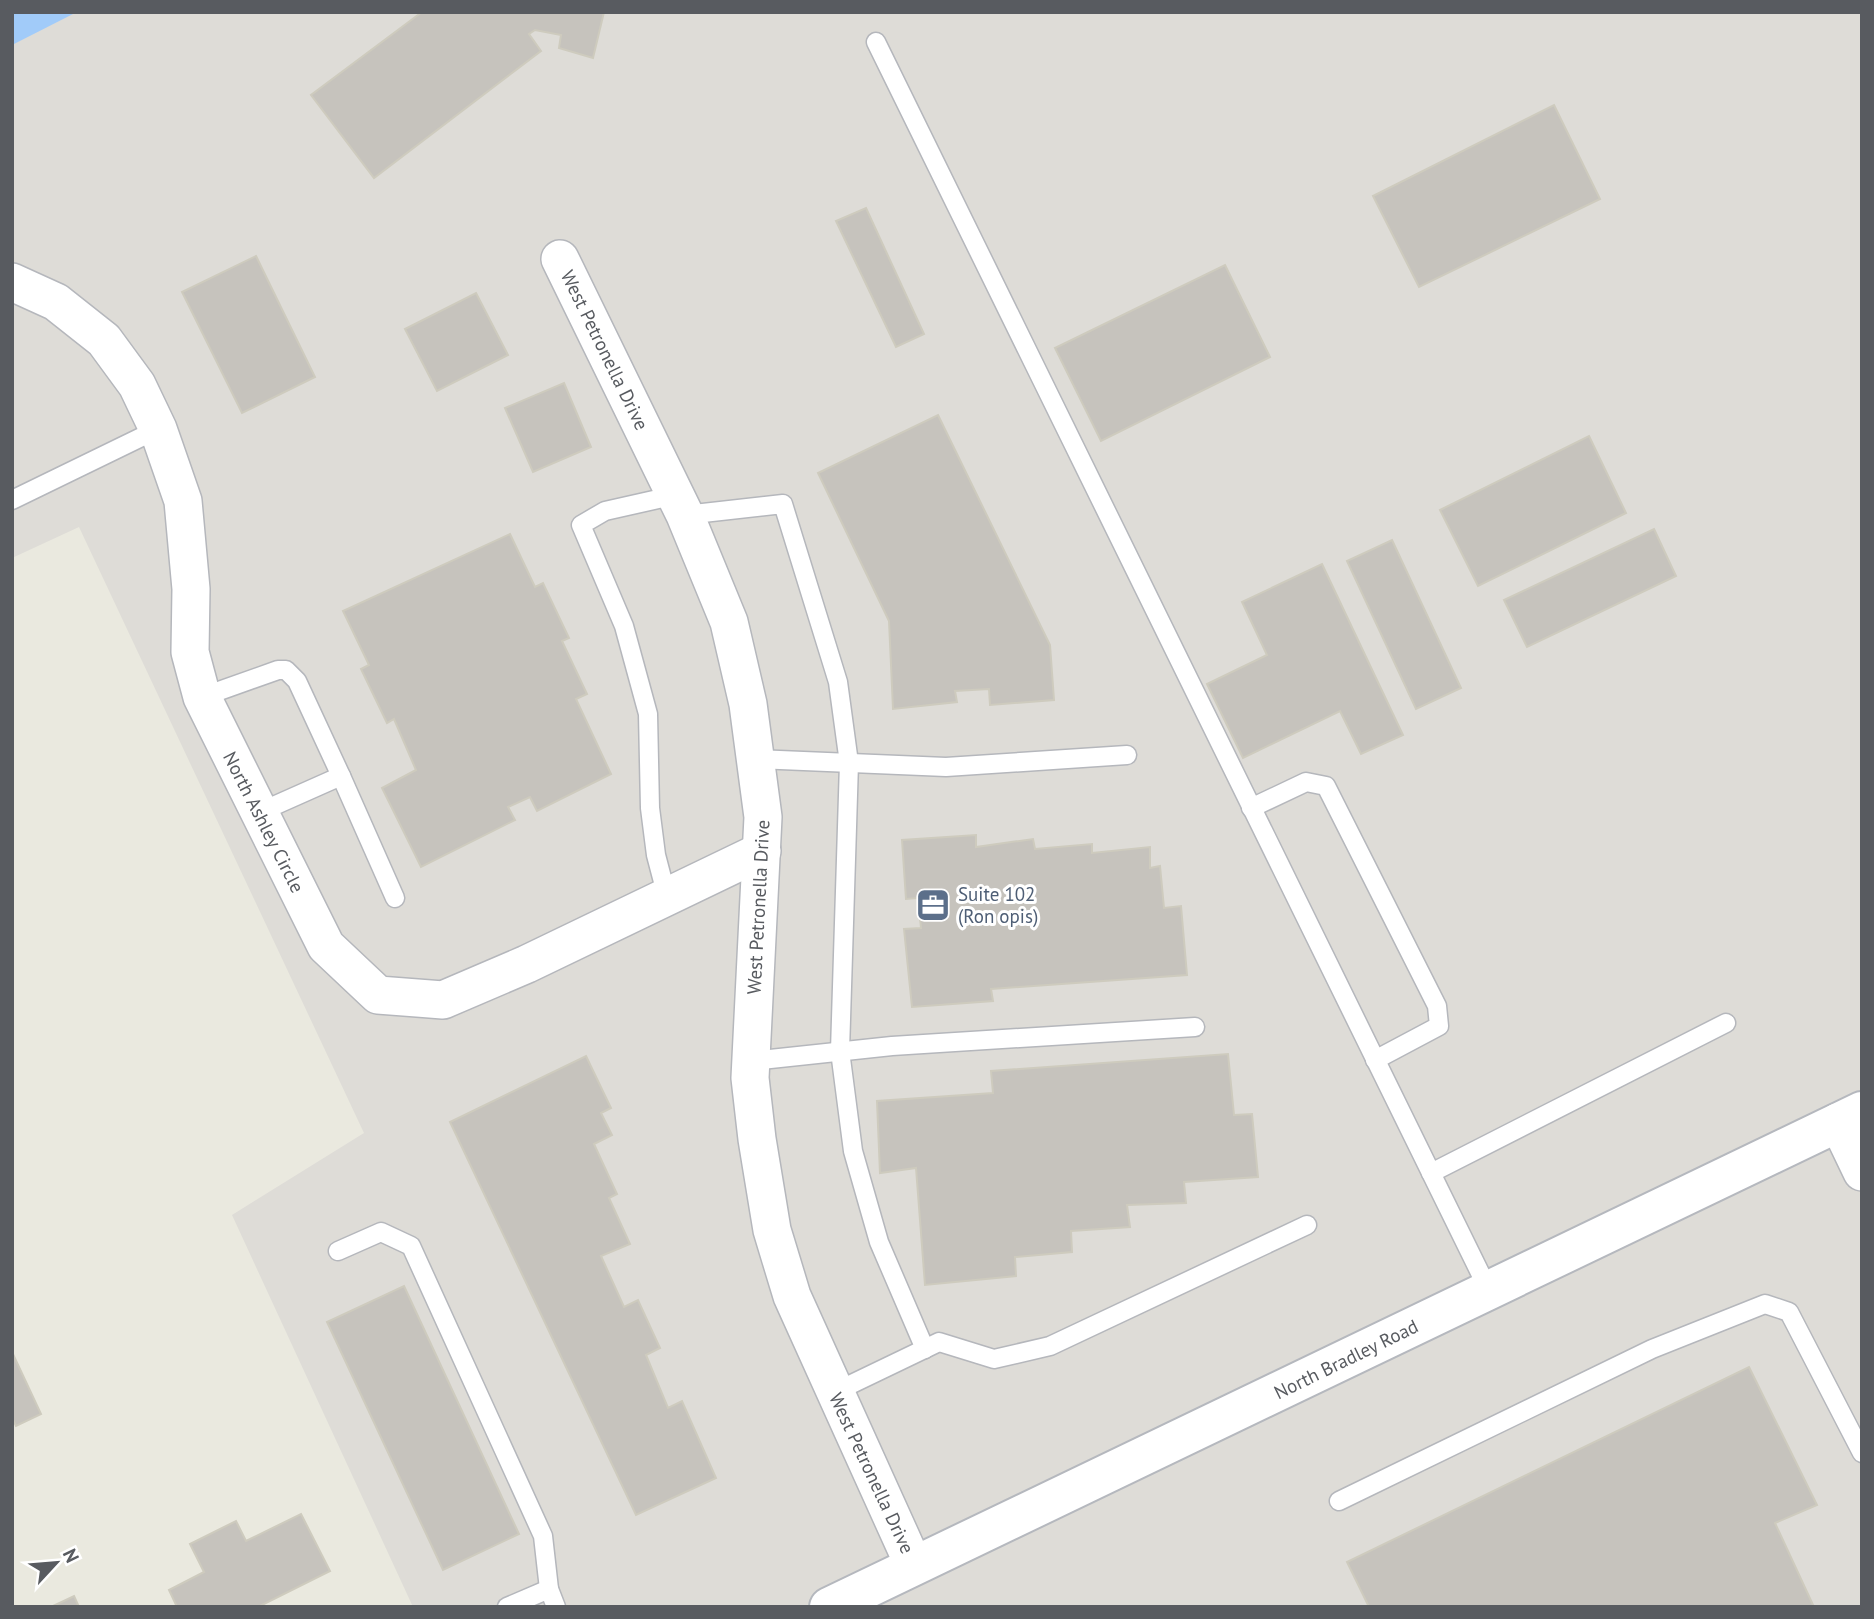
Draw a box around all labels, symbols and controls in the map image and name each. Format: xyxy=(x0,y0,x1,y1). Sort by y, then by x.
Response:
street label: West Petronella Drive xyxy=(556,266,654,434)
street label: North Ashley Circle xyxy=(218,747,310,897)
street label: West Petronella Drive xyxy=(741,819,775,995)
place label: Suite 102 (Ron opis) xyxy=(958,882,1038,928)
office icon: Suite 102 (Ron opis) xyxy=(914,886,952,924)
street label: North Bradley Road xyxy=(1270,1314,1422,1404)
street label: West Petronella Drive xyxy=(824,1389,920,1557)
north arrow xyxy=(21,1528,91,1598)
text: N xyxy=(58,1545,85,1566)

